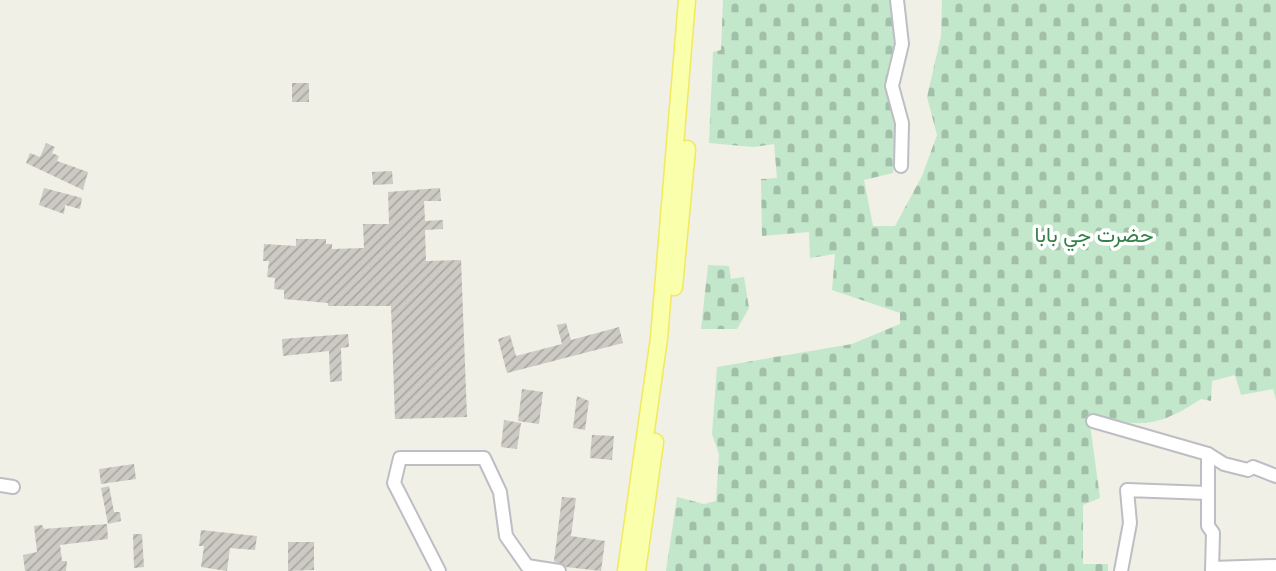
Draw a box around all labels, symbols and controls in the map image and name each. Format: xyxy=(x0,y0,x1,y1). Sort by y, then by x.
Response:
park label: حضرت جي بابا xyxy=(1034,221,1154,252)

